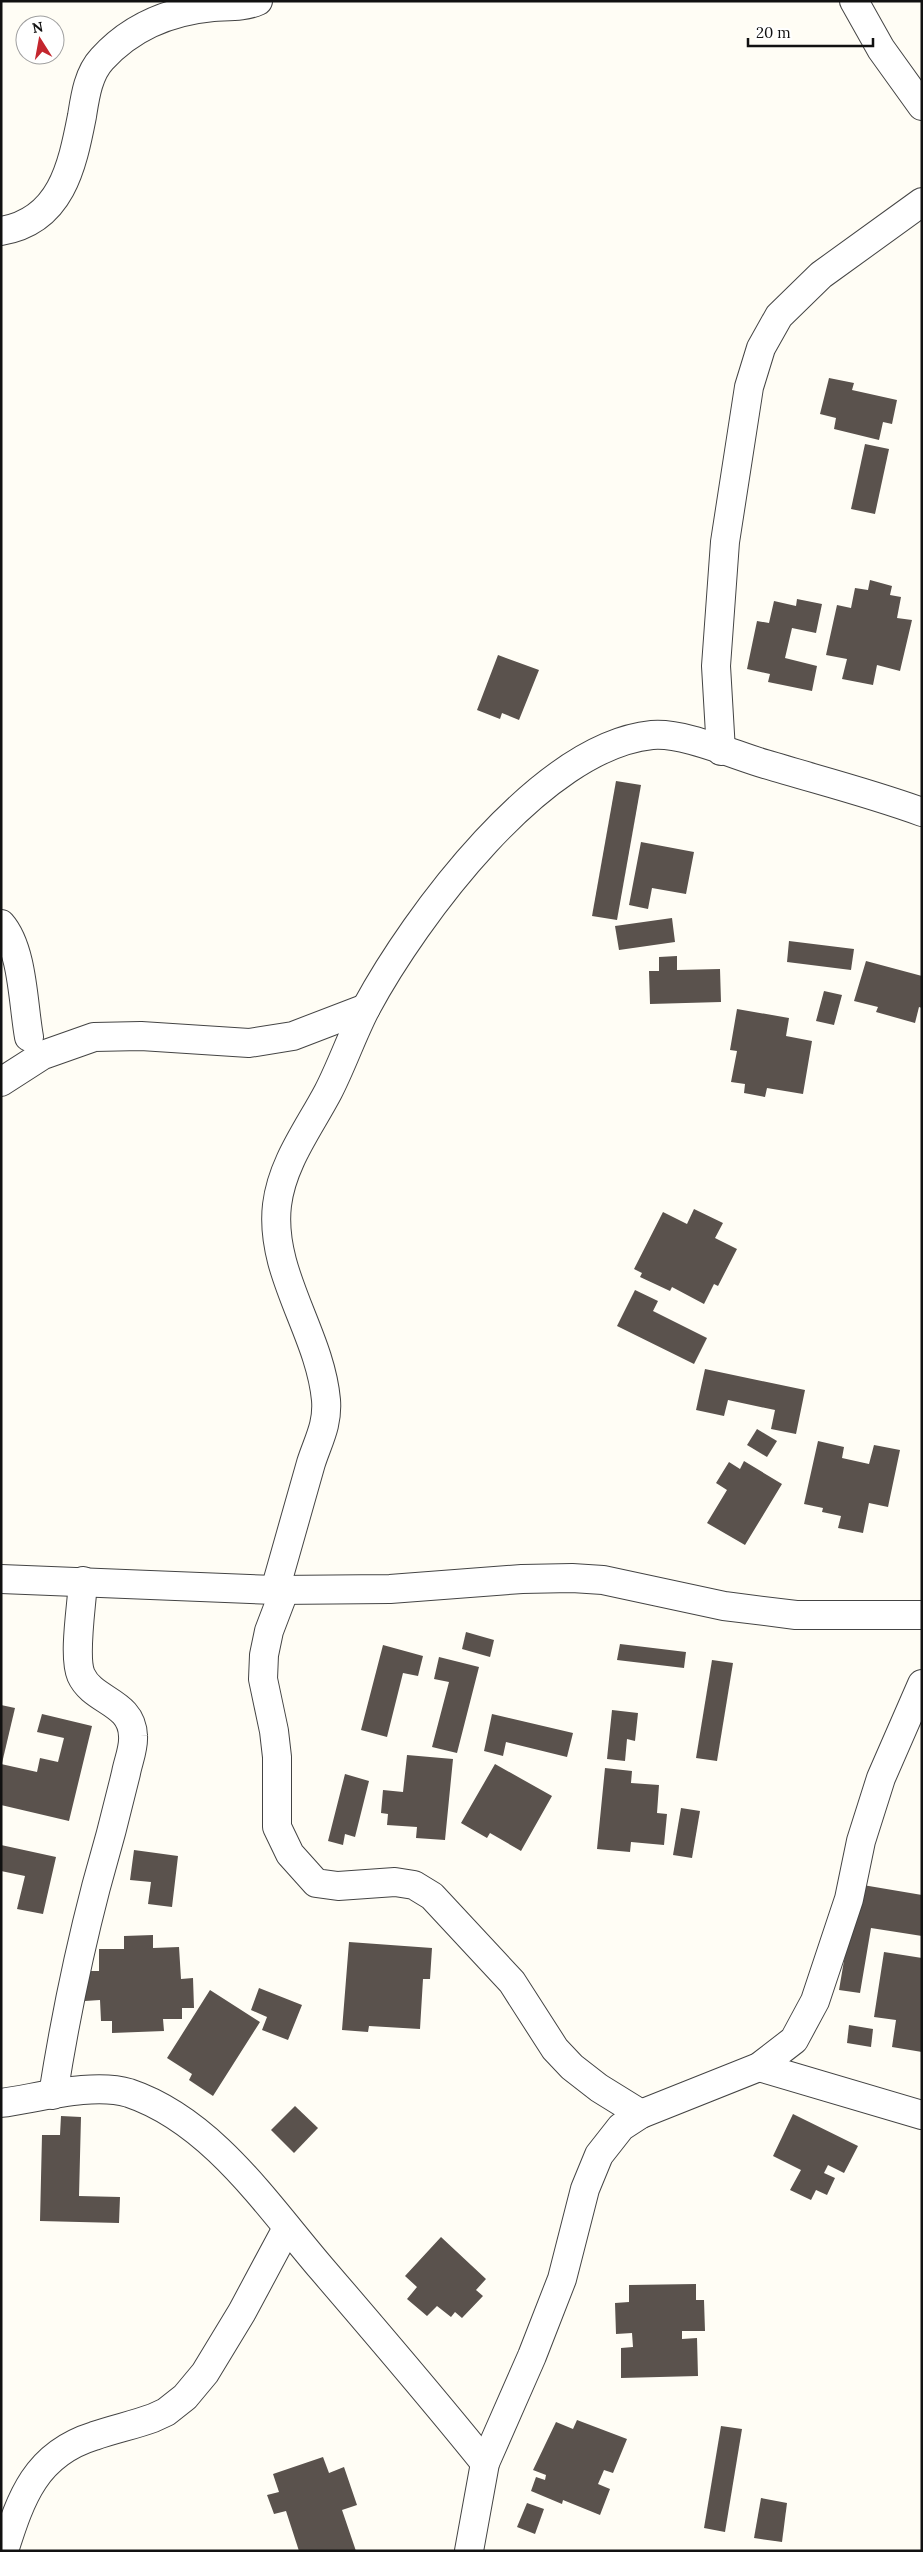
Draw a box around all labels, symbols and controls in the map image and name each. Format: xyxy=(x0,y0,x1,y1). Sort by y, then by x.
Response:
north arrow xyxy=(15,15,65,65)
scale bar xyxy=(748,15,873,47)
text: N xyxy=(30,17,45,37)
text: 20 m xyxy=(756,23,791,42)

